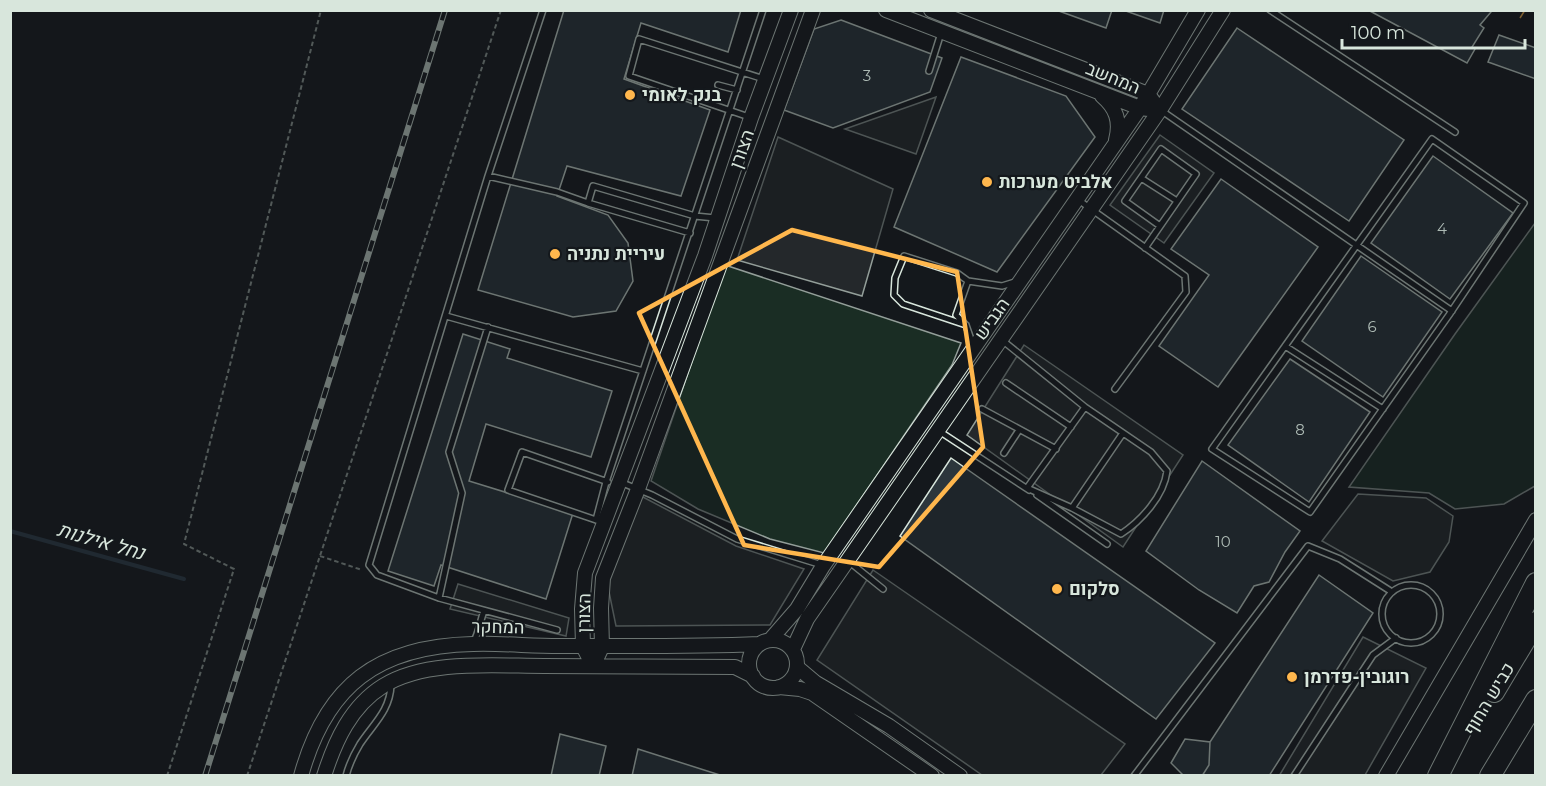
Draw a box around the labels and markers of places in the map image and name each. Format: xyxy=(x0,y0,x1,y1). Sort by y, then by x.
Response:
place label: בנק לאומי xyxy=(642,84,721,106)
marker: בנק לאומי xyxy=(623,88,637,102)
place label: אלביט מערכות xyxy=(999,171,1113,193)
marker: אלביט מערכות xyxy=(980,175,994,189)
place label: עיריית נתניה xyxy=(567,243,665,265)
marker: עיריית נתניה xyxy=(548,247,562,261)
place label: סלקום xyxy=(1069,578,1120,600)
marker: סלקום xyxy=(1050,582,1064,596)
place label: רוגובין-פדרמן xyxy=(1304,666,1409,688)
marker: רוגובין-פדרמן xyxy=(1285,670,1299,684)

